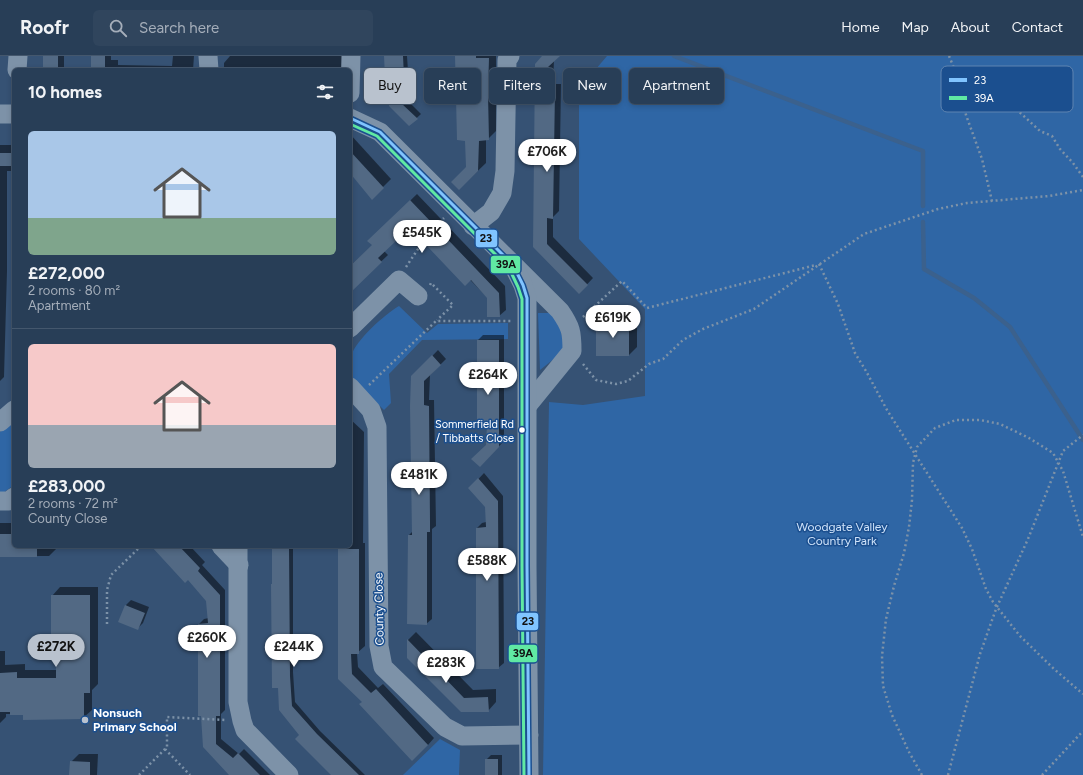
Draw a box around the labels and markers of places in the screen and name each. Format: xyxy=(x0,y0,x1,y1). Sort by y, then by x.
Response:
pin: £706K xyxy=(519,139,575,173)
pin: £545K xyxy=(394,220,450,254)
pin: £619K xyxy=(585,305,641,339)
pin: £264K xyxy=(460,362,516,396)
place label: Sommerfield Rd / Tibbatts Close xyxy=(435,418,514,445)
marker: Sommerfield Rd / Tibbatts Close xyxy=(517,425,527,435)
pin: £481K xyxy=(391,462,447,496)
pin: £588K xyxy=(459,548,515,582)
pin: £260K xyxy=(179,625,235,659)
pin: £272K xyxy=(28,634,84,668)
pin: £244K xyxy=(266,634,322,668)
pin: £283K xyxy=(418,650,474,684)
place label: Nonsuch Primary School xyxy=(93,706,177,734)
marker: Nonsuch Primary School xyxy=(80,715,90,725)

